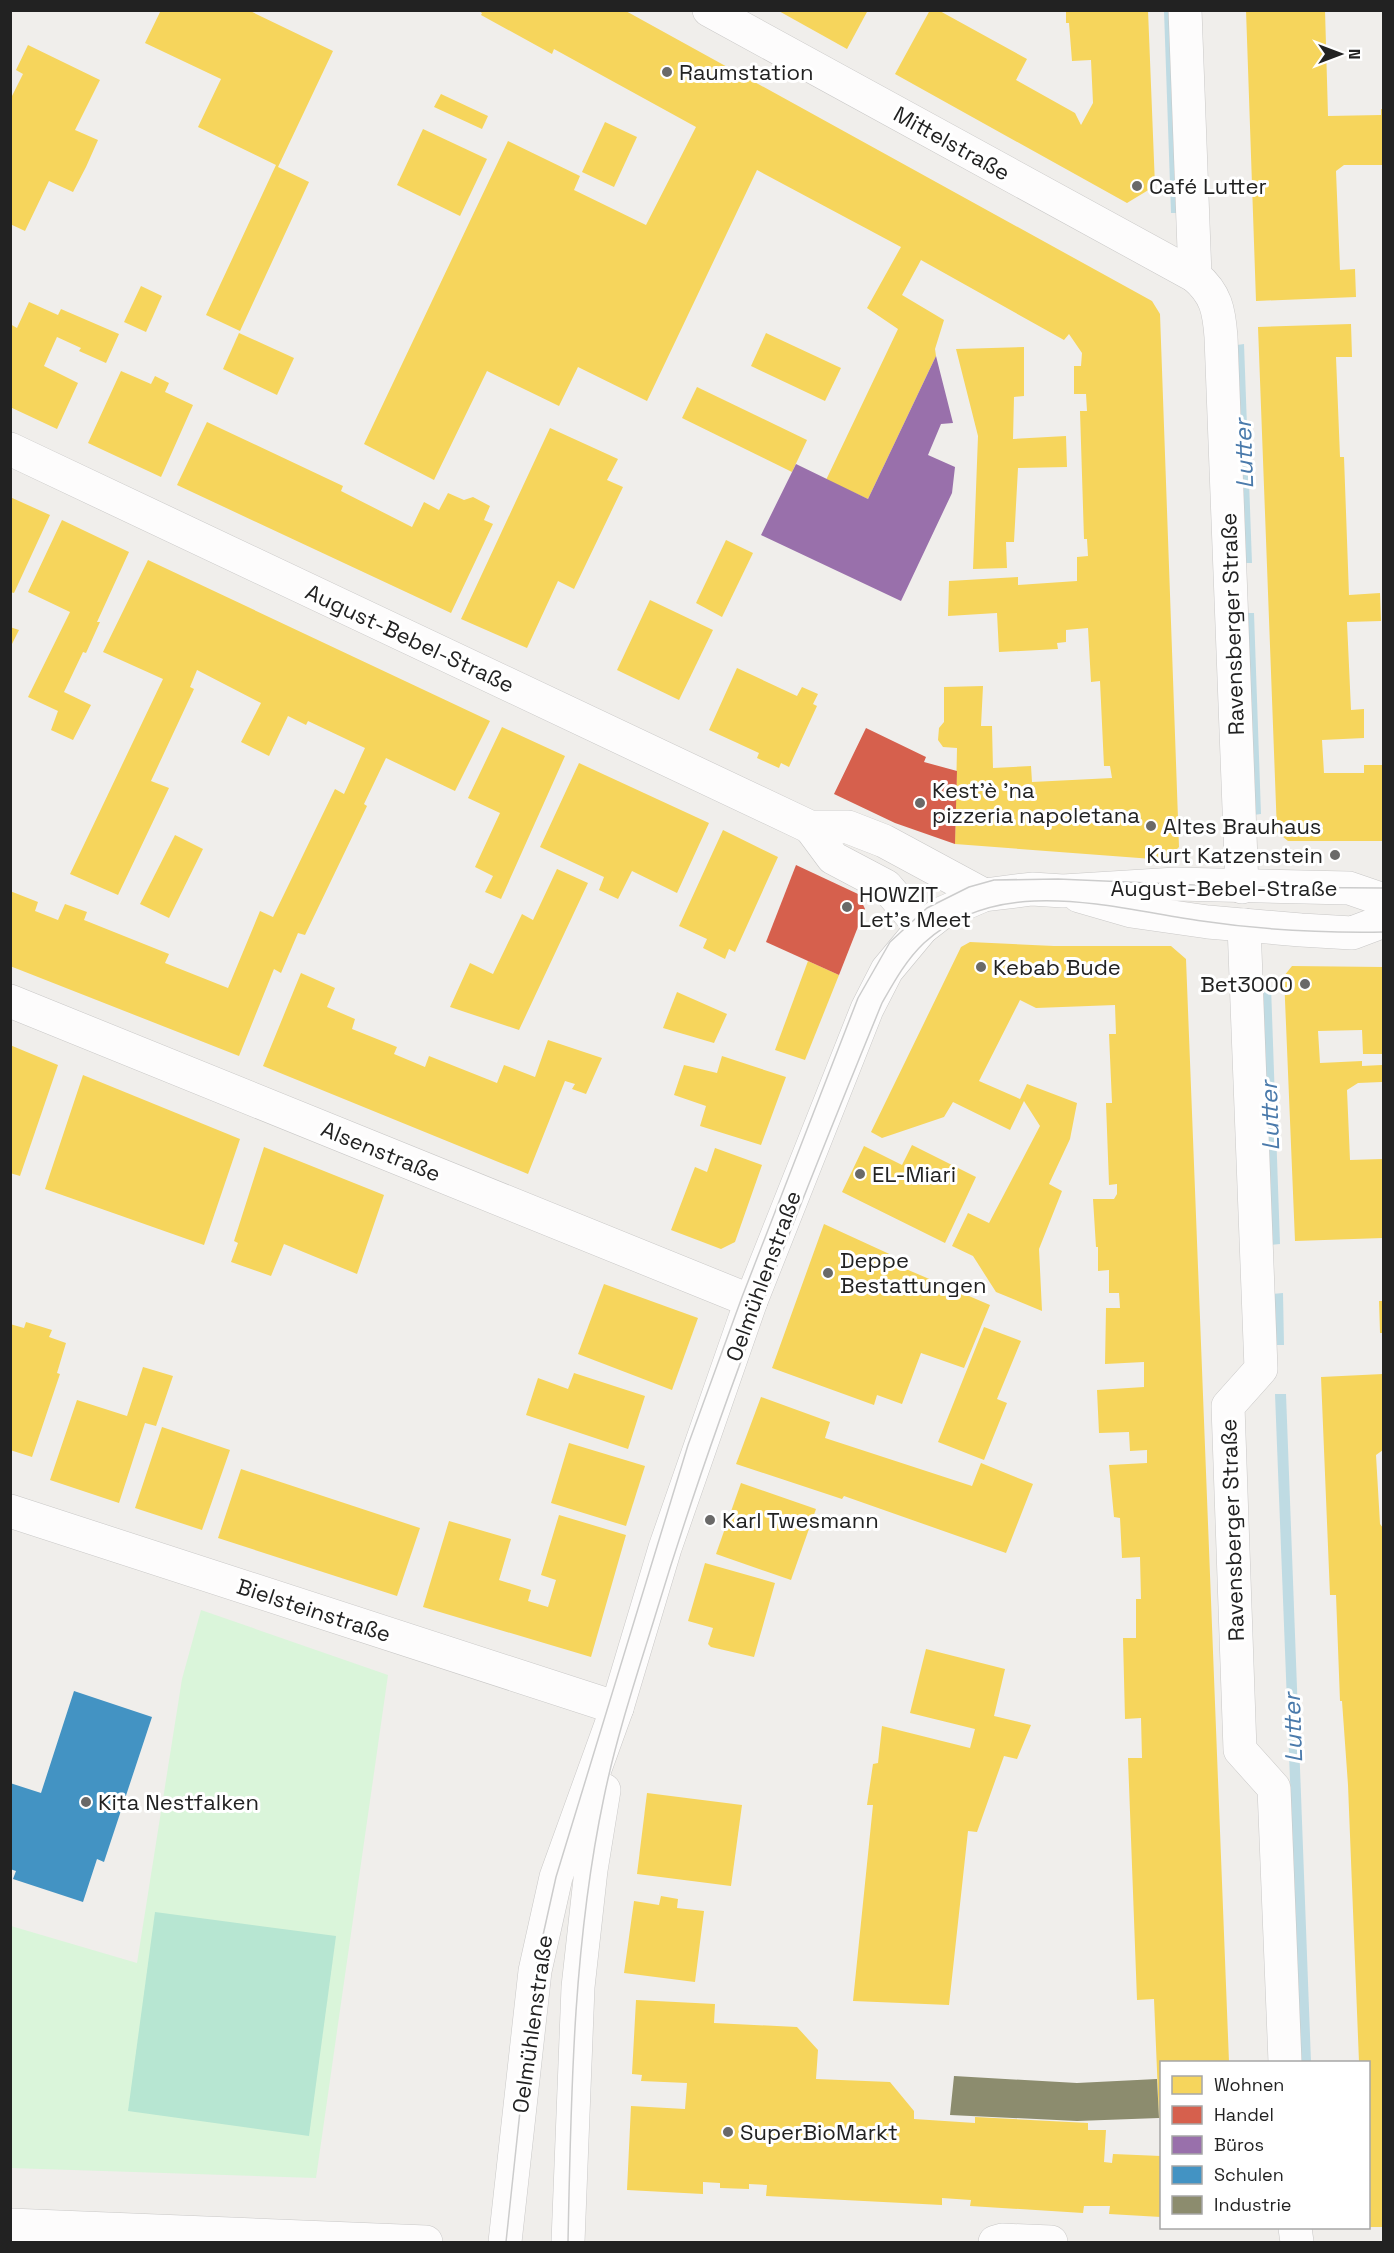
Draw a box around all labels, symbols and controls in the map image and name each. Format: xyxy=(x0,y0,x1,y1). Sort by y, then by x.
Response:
north arrow xyxy=(1310,24,1370,84)
text: N xyxy=(1344,49,1365,59)
place label: Raumstation xyxy=(679,58,814,86)
marker: Raumstation xyxy=(660,65,674,79)
street label: Mittelstraße xyxy=(889,100,1015,186)
place label: Café Lutter xyxy=(1149,172,1267,200)
marker: Café Lutter xyxy=(1130,179,1144,193)
water label: Lutter xyxy=(1227,416,1260,489)
street label: Ravensberger Straße xyxy=(1214,512,1250,736)
street label: August-Bebel-Straße xyxy=(301,577,519,699)
place label: Kest'è 'na pizzeria napoletana xyxy=(932,776,1140,829)
marker: Kest'è 'na pizzeria napoletana xyxy=(913,796,927,810)
place label: Altes Brauhaus xyxy=(1163,812,1321,840)
marker: Altes Brauhaus xyxy=(1144,819,1158,833)
place label: Kurt Katzenstein xyxy=(1146,841,1323,869)
marker: Kurt Katzenstein xyxy=(1328,848,1342,862)
street label: August-Bebel-Straße xyxy=(1110,874,1338,902)
place label: HOWZIT Let's Meet xyxy=(859,880,971,933)
marker: HOWZIT Let's Meet xyxy=(840,900,854,914)
place label: Kebab Bude xyxy=(993,953,1121,981)
marker: Kebab Bude xyxy=(974,960,988,974)
place label: Bet3000 xyxy=(1200,970,1293,998)
marker: Bet3000 xyxy=(1298,977,1312,991)
water label: Lutter xyxy=(1253,1078,1286,1151)
street label: Alsenstraße xyxy=(317,1114,445,1188)
place label: EL-Miari xyxy=(872,1160,956,1188)
marker: EL-Miari xyxy=(853,1167,867,1181)
street label: Oelmühlenstraße xyxy=(719,1187,807,1365)
place label: Deppe Bestattungen xyxy=(840,1246,986,1299)
marker: Deppe Bestattungen xyxy=(821,1266,835,1280)
street label: Ravensberger Straße xyxy=(1214,1418,1250,1642)
place label: Karl Twesmann xyxy=(722,1506,879,1534)
marker: Karl Twesmann xyxy=(703,1513,717,1527)
street label: Bielsteinstraße xyxy=(234,1572,394,1648)
water label: Lutter xyxy=(1276,1690,1309,1763)
place label: Kita Nestfalken xyxy=(98,1788,259,1816)
marker: Kita Nestfalken xyxy=(79,1795,93,1809)
street label: Oelmühlenstraße xyxy=(506,1933,558,2115)
legend xyxy=(1160,2061,1370,2229)
text: Wohnen xyxy=(1214,2073,1284,2096)
text: Handel xyxy=(1214,2103,1274,2126)
place label: SuperBioMarkt xyxy=(740,2118,898,2146)
marker: SuperBioMarkt xyxy=(721,2125,735,2139)
text: Büros xyxy=(1214,2133,1264,2156)
text: Schulen xyxy=(1214,2163,1284,2186)
text: Industrie xyxy=(1214,2193,1291,2216)

